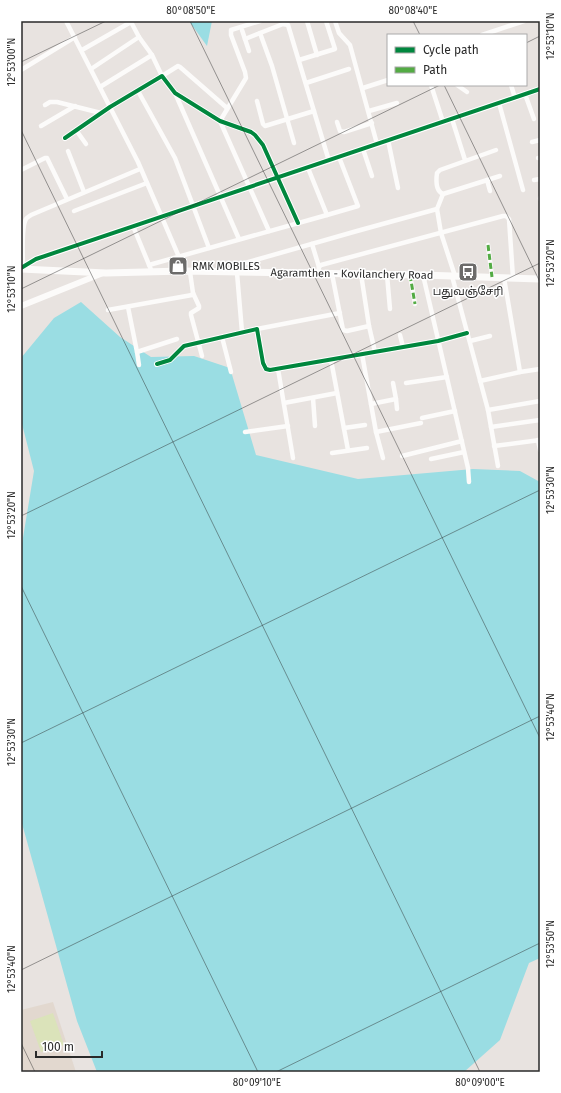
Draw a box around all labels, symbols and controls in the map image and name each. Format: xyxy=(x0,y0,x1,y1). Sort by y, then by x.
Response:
text: 80°08'50"E xyxy=(166,5,216,17)
text: 80°08'40"E xyxy=(388,5,438,17)
text: 12°53'10"N xyxy=(545,12,557,60)
legend xyxy=(387,34,527,86)
text: 12°53'00"N xyxy=(6,38,18,86)
text: Cycle path xyxy=(423,43,479,57)
text: Path xyxy=(423,63,447,77)
text: 12°53'20"N xyxy=(545,239,557,287)
shop icon: RMK MOBILES xyxy=(167,255,189,277)
place label: RMK MOBILES xyxy=(192,260,260,273)
bus stop icon: பதுவஞ்சேரி xyxy=(457,261,479,283)
text: 12°53'10"N xyxy=(6,265,18,313)
street label: Agaramthen - Kovilanchery Road xyxy=(271,266,433,282)
place label: பதுவஞ்சேரி xyxy=(433,285,503,299)
text: 12°53'30"N xyxy=(545,466,557,514)
text: 12°53'20"N xyxy=(6,491,18,539)
text: 12°53'40"N xyxy=(545,693,557,741)
text: 12°53'30"N xyxy=(6,718,18,766)
text: 12°53'50"N xyxy=(545,920,557,968)
text: 12°53'40"N xyxy=(6,945,18,993)
scale bar xyxy=(36,1033,102,1059)
text: 100 m xyxy=(42,1040,74,1054)
text: 80°09'10"E xyxy=(233,1077,281,1089)
text: 80°09'00"E xyxy=(455,1077,505,1089)

